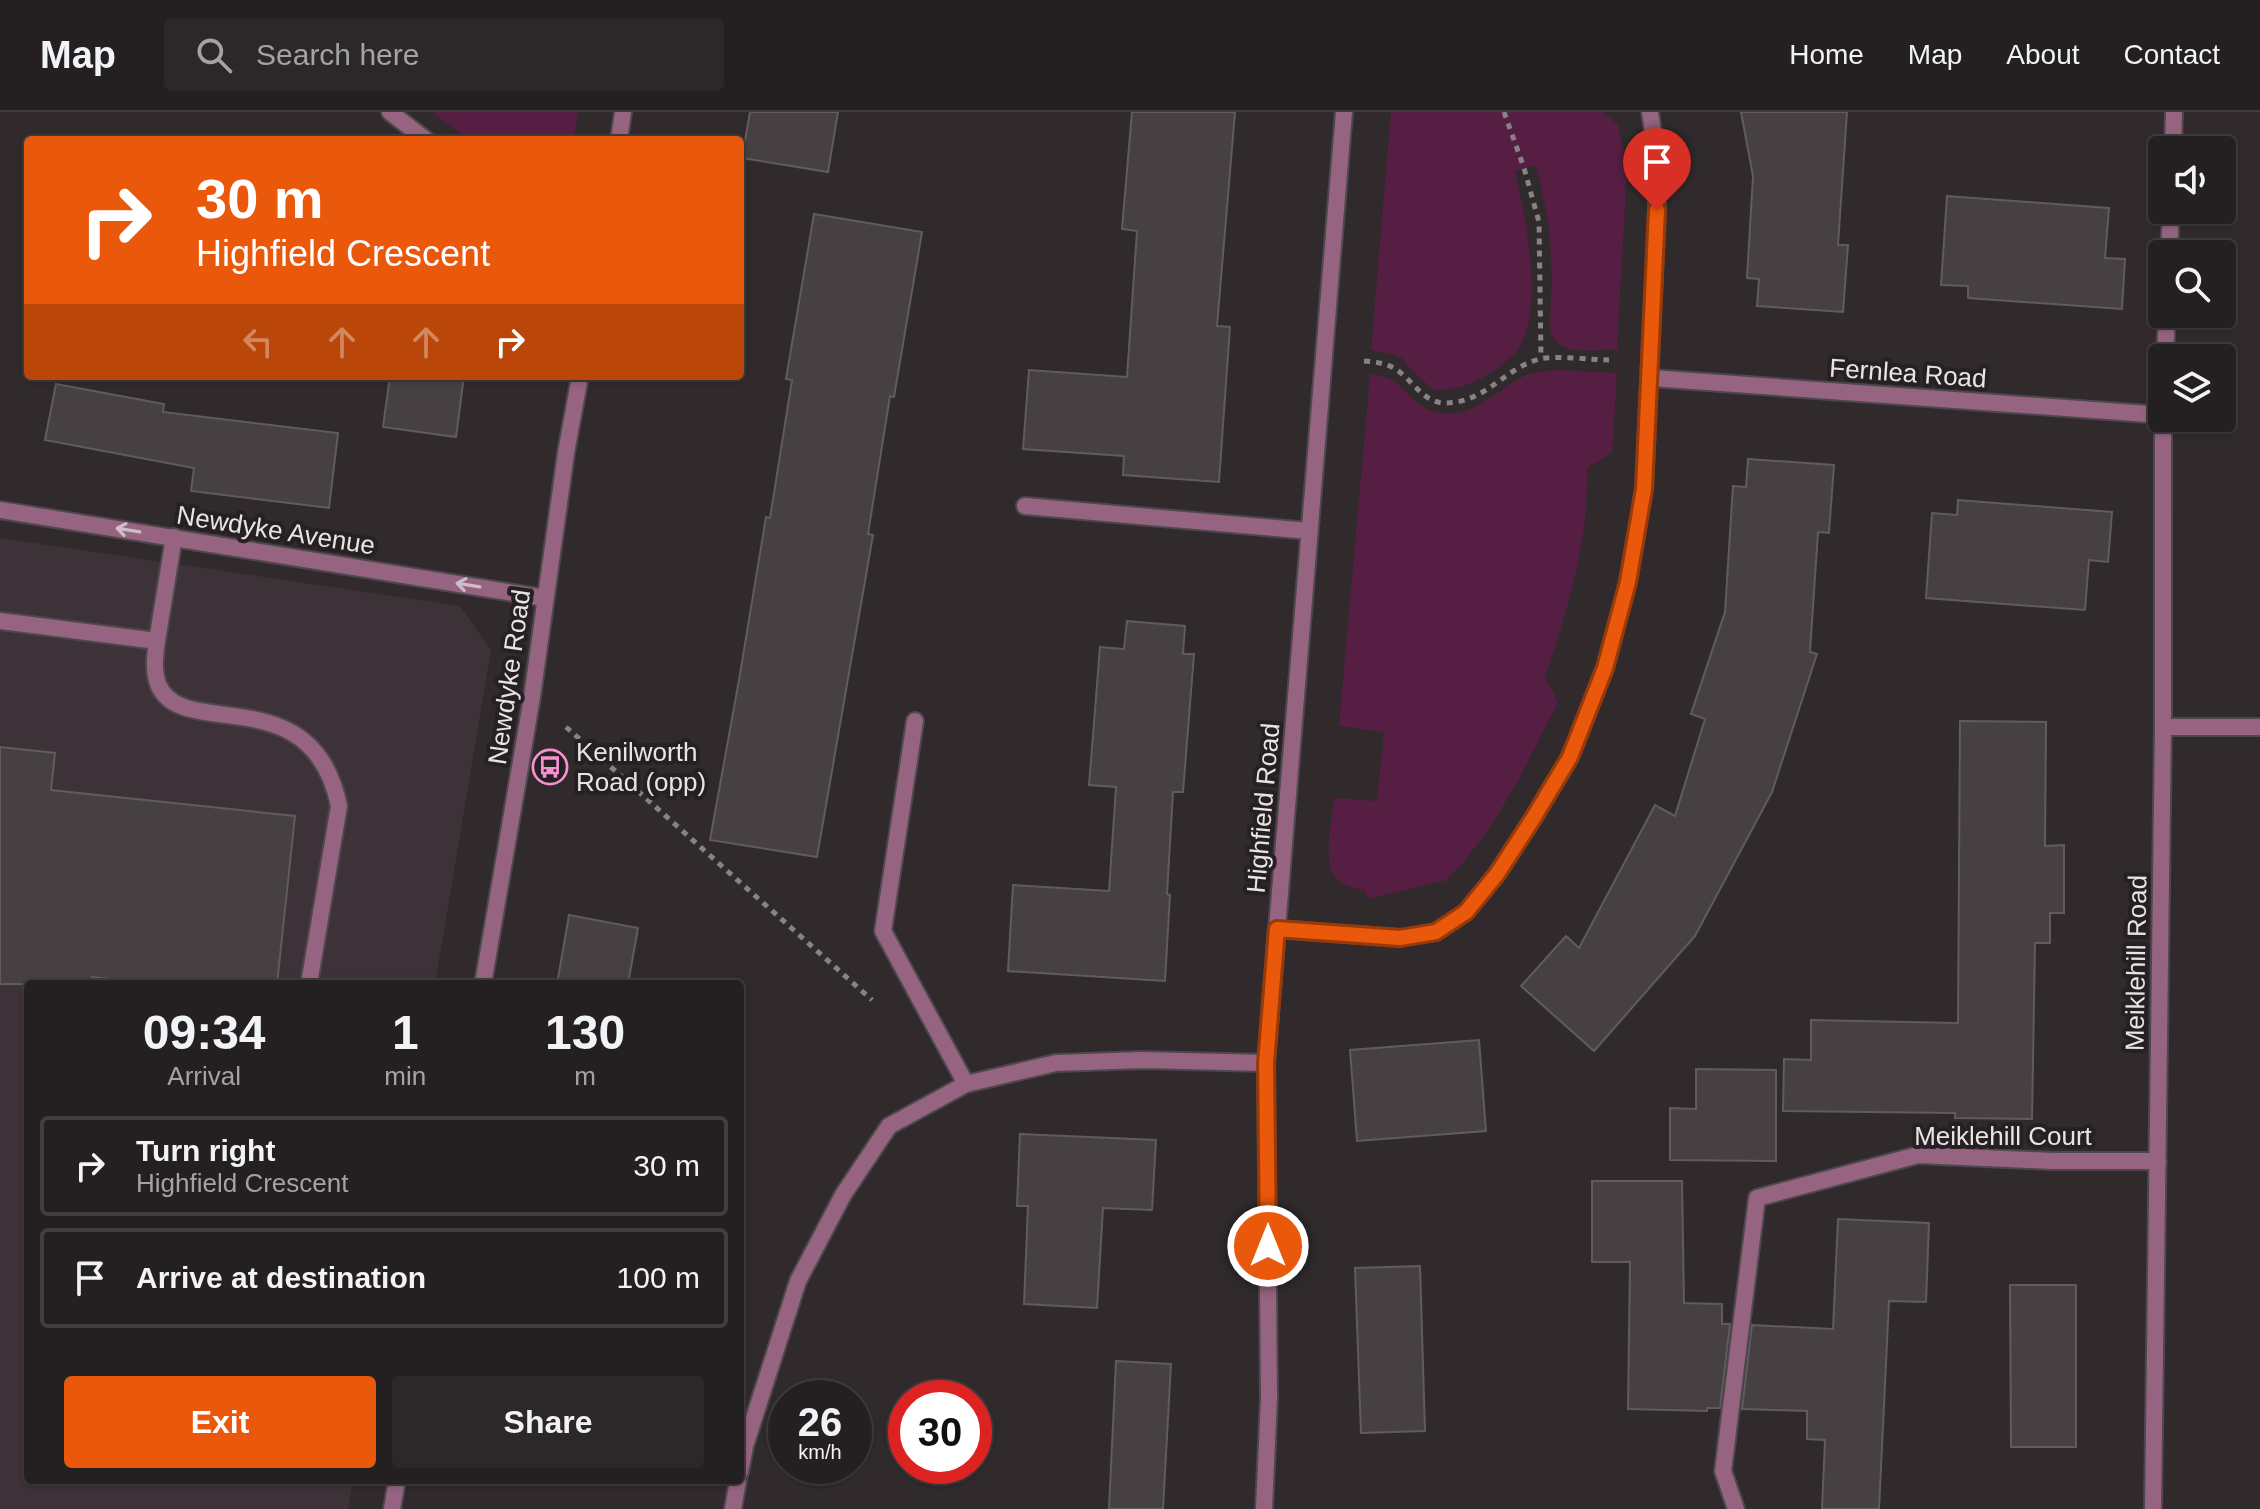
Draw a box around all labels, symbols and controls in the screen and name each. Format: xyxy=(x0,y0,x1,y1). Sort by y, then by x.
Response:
search box xyxy=(164,19,724,91)
icon: search xyxy=(192,33,236,77)
text: Map xyxy=(40,34,116,76)
text: Search here xyxy=(256,38,419,71)
text: Home xyxy=(1789,39,1864,70)
text: Map xyxy=(1908,39,1962,70)
text: About xyxy=(2006,39,2080,70)
text: Contact xyxy=(2124,39,2220,70)
pin xyxy=(1623,128,1691,210)
map controls xyxy=(2148,136,2236,432)
button: sound xyxy=(2148,136,2236,224)
icon: arrive xyxy=(1635,140,1679,184)
text: 30 m xyxy=(196,167,324,230)
icon: right xyxy=(64,168,168,272)
text: Highfield Crescent xyxy=(196,233,490,274)
button: search xyxy=(2148,240,2236,328)
icon: left xyxy=(236,320,280,364)
icon: ahead xyxy=(320,320,364,364)
icon: ahead xyxy=(404,320,448,364)
icon: right xyxy=(488,320,532,364)
button: layers xyxy=(2148,344,2236,432)
street label: Fernlea Road xyxy=(1828,353,1988,393)
street label: Newdyke Avenue xyxy=(175,500,377,560)
one-way arrow xyxy=(116,522,141,537)
one-way arrow xyxy=(456,577,481,592)
street label: Newdyke Road xyxy=(482,588,536,766)
street label: Highfield Road xyxy=(1241,722,1285,894)
place label: Kenilworth Road (opp) xyxy=(576,737,706,797)
bus stop icon: Kenilworth Road (opp) xyxy=(531,748,569,786)
street label: Meiklehill Road xyxy=(2119,875,2153,1051)
text: 09:34 xyxy=(143,1006,266,1059)
text: 1 xyxy=(392,1006,419,1059)
text: 130 xyxy=(545,1006,625,1059)
text: Arrival xyxy=(167,1061,241,1091)
text: min xyxy=(384,1061,426,1091)
text: m xyxy=(574,1061,596,1091)
street label: Meiklehill Court xyxy=(1914,1121,2093,1151)
text: Turn right xyxy=(136,1134,275,1167)
icon: right xyxy=(68,1144,112,1188)
text: 30 m xyxy=(633,1149,700,1182)
text: Highfield Crescent xyxy=(136,1168,348,1198)
position arrow xyxy=(1226,1204,1310,1288)
icon: arrive xyxy=(68,1256,112,1300)
text: Arrive at destination xyxy=(136,1261,426,1294)
text: 100 m xyxy=(617,1261,700,1294)
button: Exit xyxy=(64,1376,376,1468)
button: Share xyxy=(392,1376,704,1468)
speed limit sign: 30 xyxy=(888,1380,992,1484)
text: 26 xyxy=(798,1400,842,1444)
text: km/h xyxy=(798,1441,842,1463)

